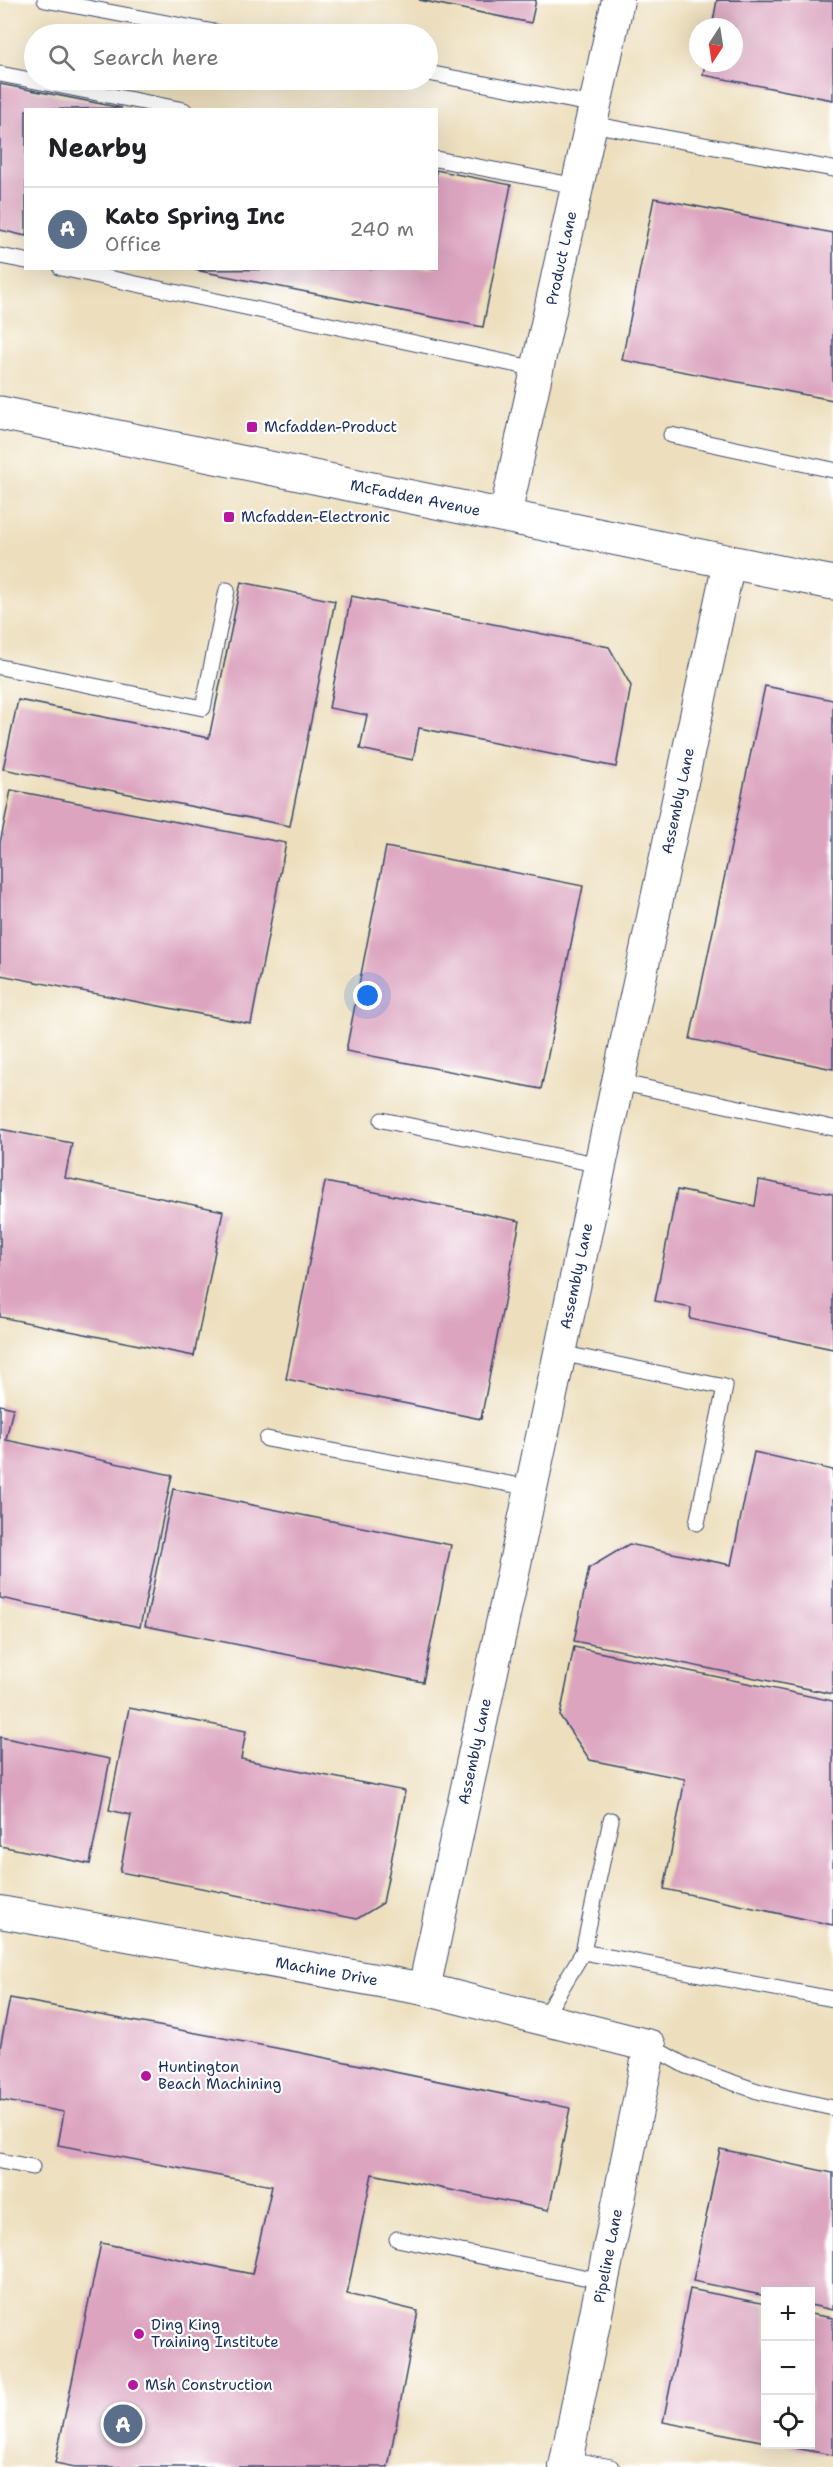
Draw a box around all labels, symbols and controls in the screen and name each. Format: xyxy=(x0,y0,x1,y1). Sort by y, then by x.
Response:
north arrow xyxy=(689,18,743,72)
search box xyxy=(24,24,438,90)
icon: search xyxy=(45,41,78,74)
text: Search here xyxy=(93,43,219,72)
text: Nearby xyxy=(48,130,147,165)
text: Kato Spring Inc xyxy=(105,202,285,231)
street label: Product Lane xyxy=(541,209,581,307)
text: A xyxy=(60,216,75,242)
text: 240 m xyxy=(349,216,414,242)
text: Office xyxy=(105,231,161,257)
place label: Mcfadden-Product xyxy=(264,417,397,437)
marker: Mcfadden-Product xyxy=(245,420,259,434)
street label: McFadden Avenue xyxy=(348,475,482,521)
place label: Mcfadden-Electronic xyxy=(241,507,390,527)
marker: Mcfadden-Electronic xyxy=(222,510,236,524)
street label: Assembly Lane xyxy=(657,746,699,856)
your location xyxy=(353,981,382,1010)
street label: Assembly Lane xyxy=(555,1221,597,1331)
street label: Assembly Lane xyxy=(454,1696,496,1806)
street label: Machine Drive xyxy=(274,1952,379,1990)
place label: Huntington Beach Machining xyxy=(158,2057,282,2094)
marker: Huntington Beach Machining xyxy=(139,2069,153,2083)
street label: Pipeline Lane xyxy=(589,2207,627,2305)
map controls xyxy=(761,2287,815,2449)
button: + xyxy=(761,2287,815,2341)
place label: Ding King Training Institute xyxy=(151,2315,279,2352)
marker: Ding King Training Institute xyxy=(132,2327,146,2341)
button: − xyxy=(761,2341,815,2395)
place label: Msh Construction xyxy=(145,2375,273,2395)
marker: Msh Construction xyxy=(126,2378,140,2392)
button: locate xyxy=(761,2395,815,2449)
pin: A xyxy=(104,2402,142,2446)

